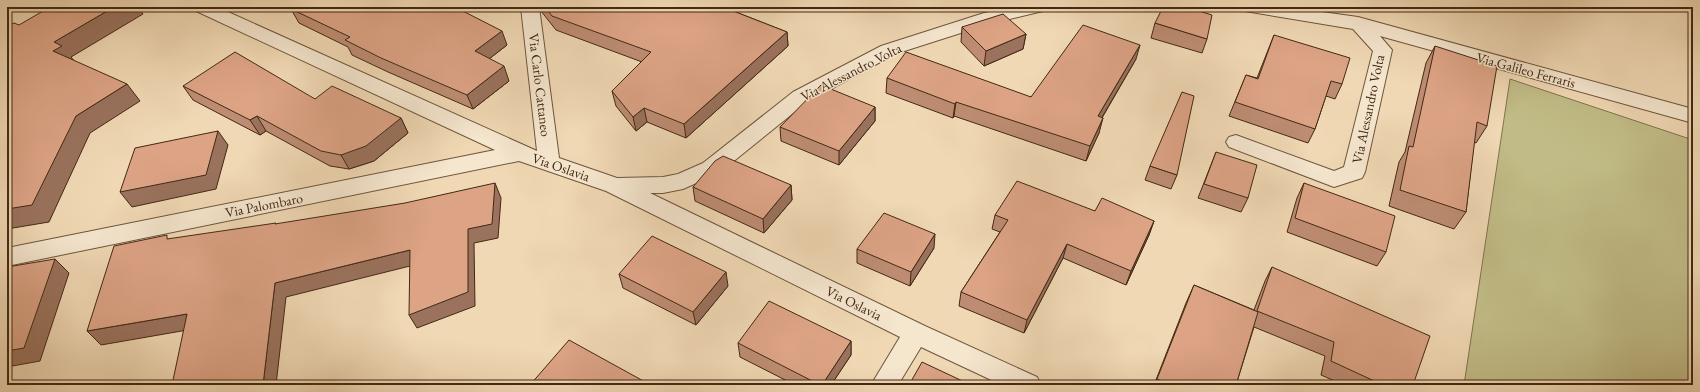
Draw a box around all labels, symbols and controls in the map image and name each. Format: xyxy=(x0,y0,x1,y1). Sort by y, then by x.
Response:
street label: Via Carlo Cattaneo xyxy=(525,32,555,138)
street label: Via Alessandro Volta xyxy=(797,39,905,105)
street label: Via Galileo Ferraris xyxy=(1475,48,1578,92)
street label: Via Alessandro Volta xyxy=(1348,52,1388,165)
street label: Via Oslavia xyxy=(530,149,593,185)
street label: Via Palombaro xyxy=(224,189,304,221)
street label: Via Oslavia xyxy=(823,282,885,324)

